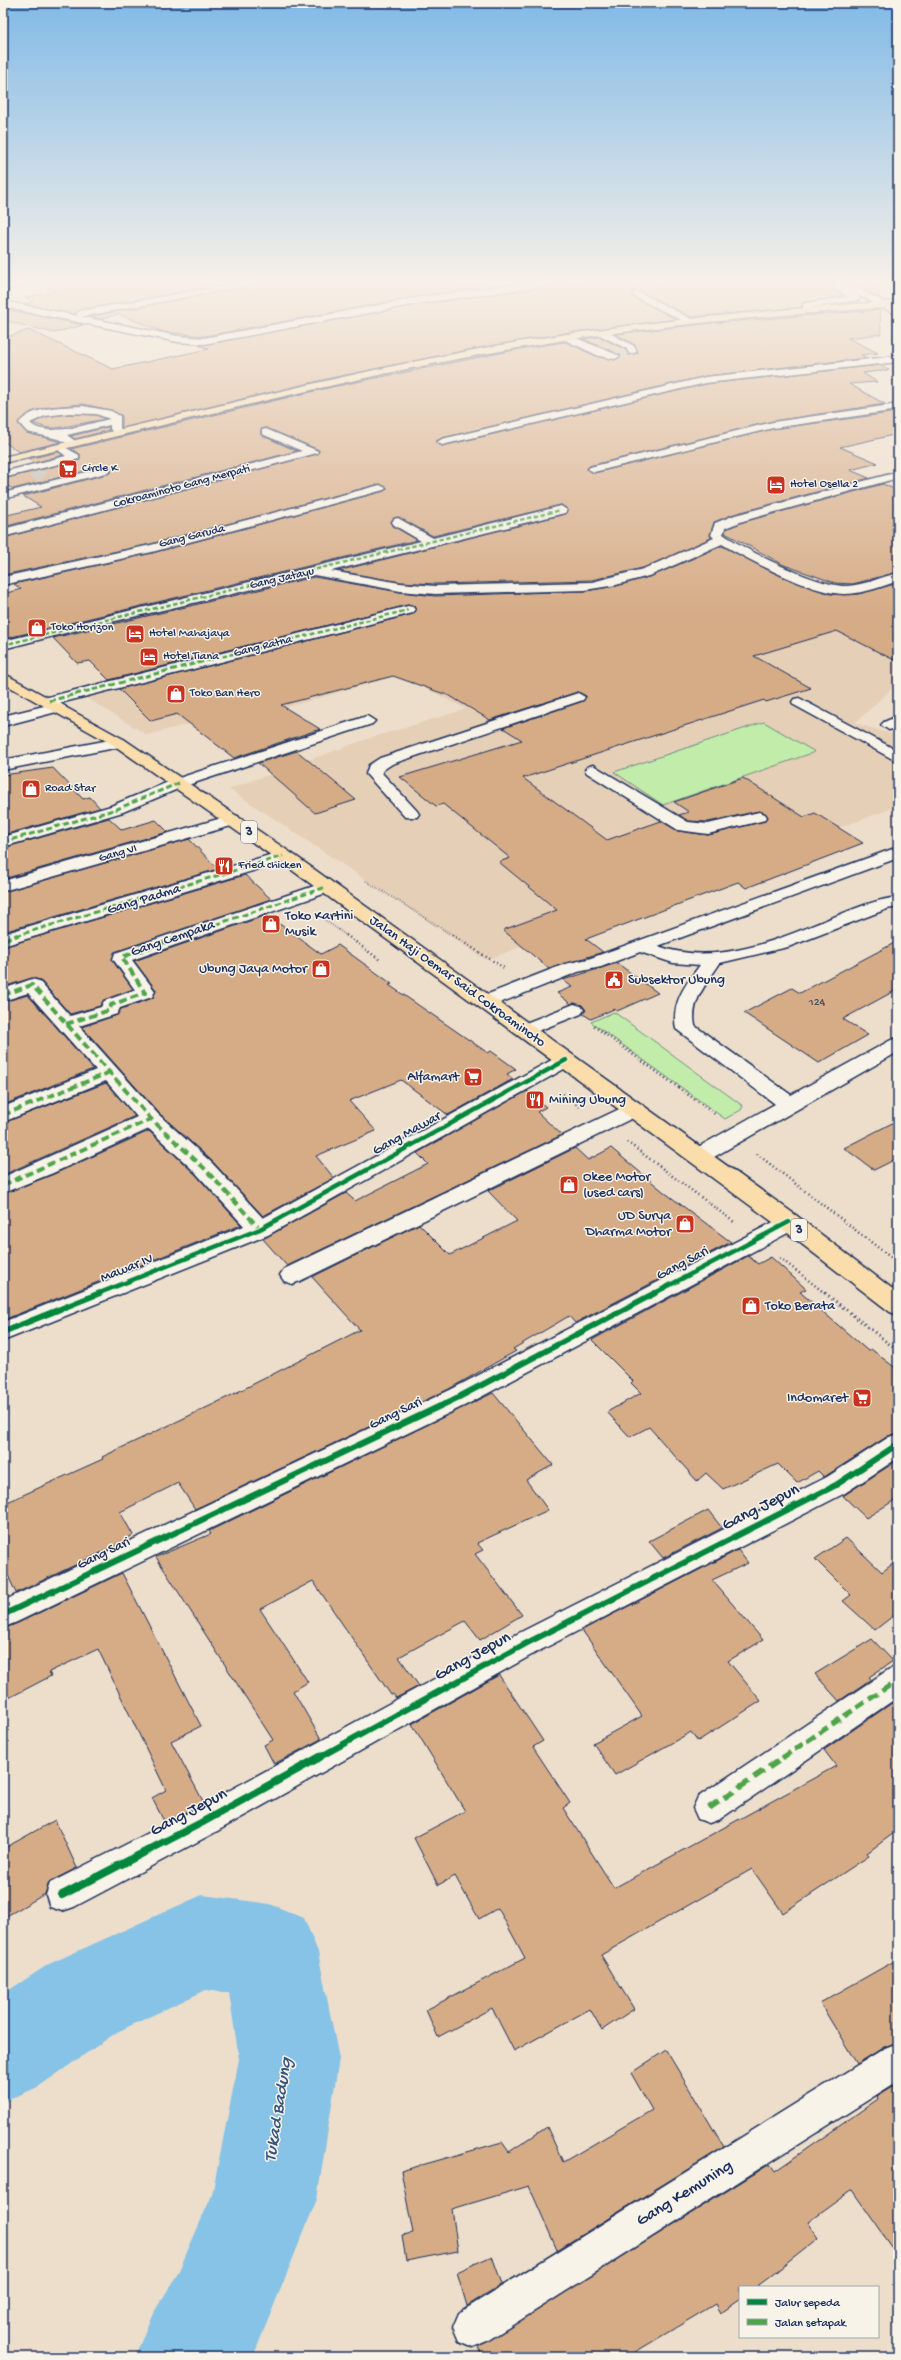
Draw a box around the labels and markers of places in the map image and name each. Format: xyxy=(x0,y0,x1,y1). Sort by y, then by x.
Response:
supermarket icon: Circle K xyxy=(57,458,79,480)
place label: Circle K xyxy=(82,462,119,476)
hotel icon: Hotel Osella 2 xyxy=(765,474,787,496)
place label: Hotel Osella 2 xyxy=(790,478,858,492)
shop icon: Toko Horizon xyxy=(26,617,48,639)
place label: Toko Horizon xyxy=(50,621,114,635)
hotel icon: Hotel Mahajaya xyxy=(124,623,146,645)
place label: Hotel Mahajaya xyxy=(149,627,230,641)
hotel icon: Hotel Tiana xyxy=(138,646,160,668)
place label: Hotel Tiana xyxy=(163,650,219,664)
shop icon: Toko Ban Hero xyxy=(165,683,187,705)
place label: Toko Ban Hero xyxy=(189,687,260,701)
shop icon: Road Star xyxy=(20,778,42,800)
place label: Road Star xyxy=(45,782,97,796)
restaurant icon: Fried chicken xyxy=(213,855,235,877)
place label: Fried chicken xyxy=(237,859,302,873)
place label: Toko Kartini Musik xyxy=(284,908,353,941)
shop icon: Toko Kartini Musik xyxy=(260,913,282,935)
shop icon: Ubung Jaya Motor xyxy=(310,958,332,980)
place label: Ubung Jaya Motor xyxy=(199,961,308,978)
public building icon: Subsektor Ubung xyxy=(603,969,625,991)
place label: Subsektor Ubung xyxy=(628,972,725,989)
supermarket icon: Alfamart xyxy=(462,1066,484,1088)
place label: Alfamart xyxy=(407,1069,460,1086)
restaurant icon: Mining Ubung xyxy=(524,1089,546,1111)
place label: Mining Ubung xyxy=(549,1092,626,1109)
place label: Okee Motor (used cars) xyxy=(583,1169,651,1202)
shop icon: Okee Motor (used cars) xyxy=(558,1174,580,1196)
place label: UD Surya Dharma Motor xyxy=(585,1208,672,1241)
shop icon: UD Surya Dharma Motor xyxy=(674,1213,696,1235)
shop icon: Toko Berata xyxy=(740,1295,762,1317)
place label: Toko Berata xyxy=(764,1298,836,1315)
supermarket icon: Indomaret xyxy=(851,1387,873,1409)
place label: Indomaret xyxy=(787,1390,849,1407)

